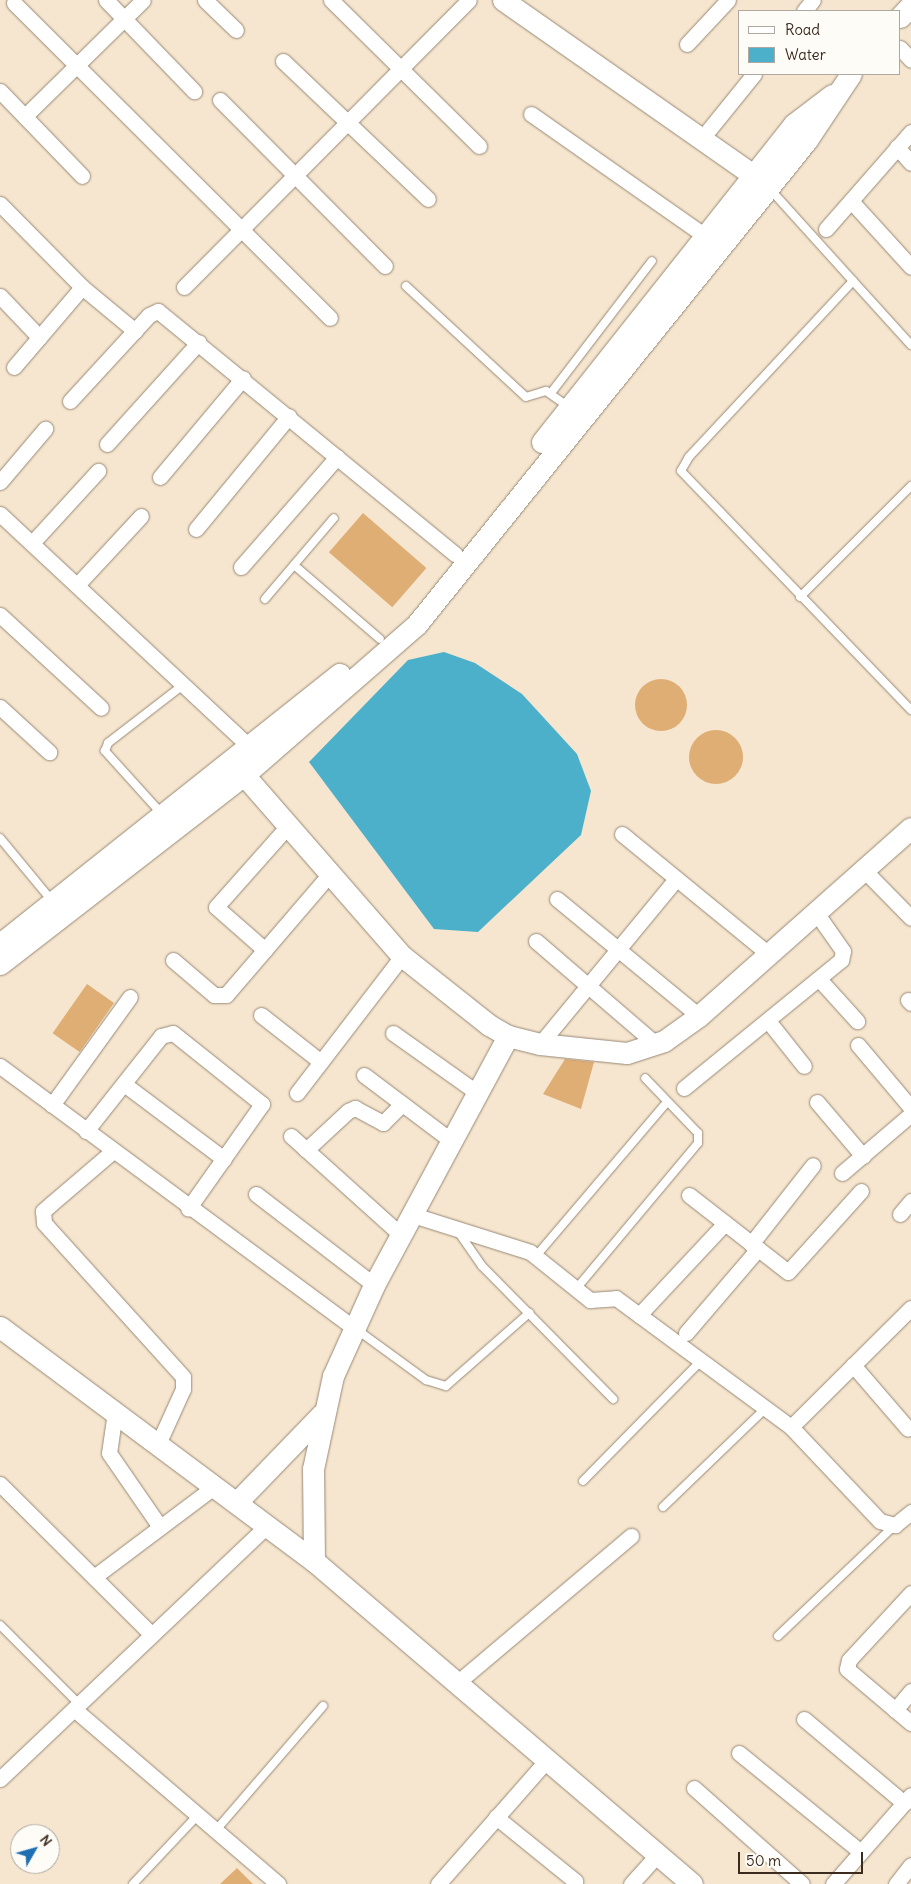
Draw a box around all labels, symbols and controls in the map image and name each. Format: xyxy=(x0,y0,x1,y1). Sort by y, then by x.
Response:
legend xyxy=(738,10,901,75)
text: Road xyxy=(785,20,820,39)
text: Water xyxy=(785,45,826,64)
north arrow xyxy=(10,1824,60,1874)
text: N xyxy=(36,1831,56,1850)
scale bar xyxy=(741,1842,866,1874)
text: 50 m xyxy=(746,1851,781,1870)

